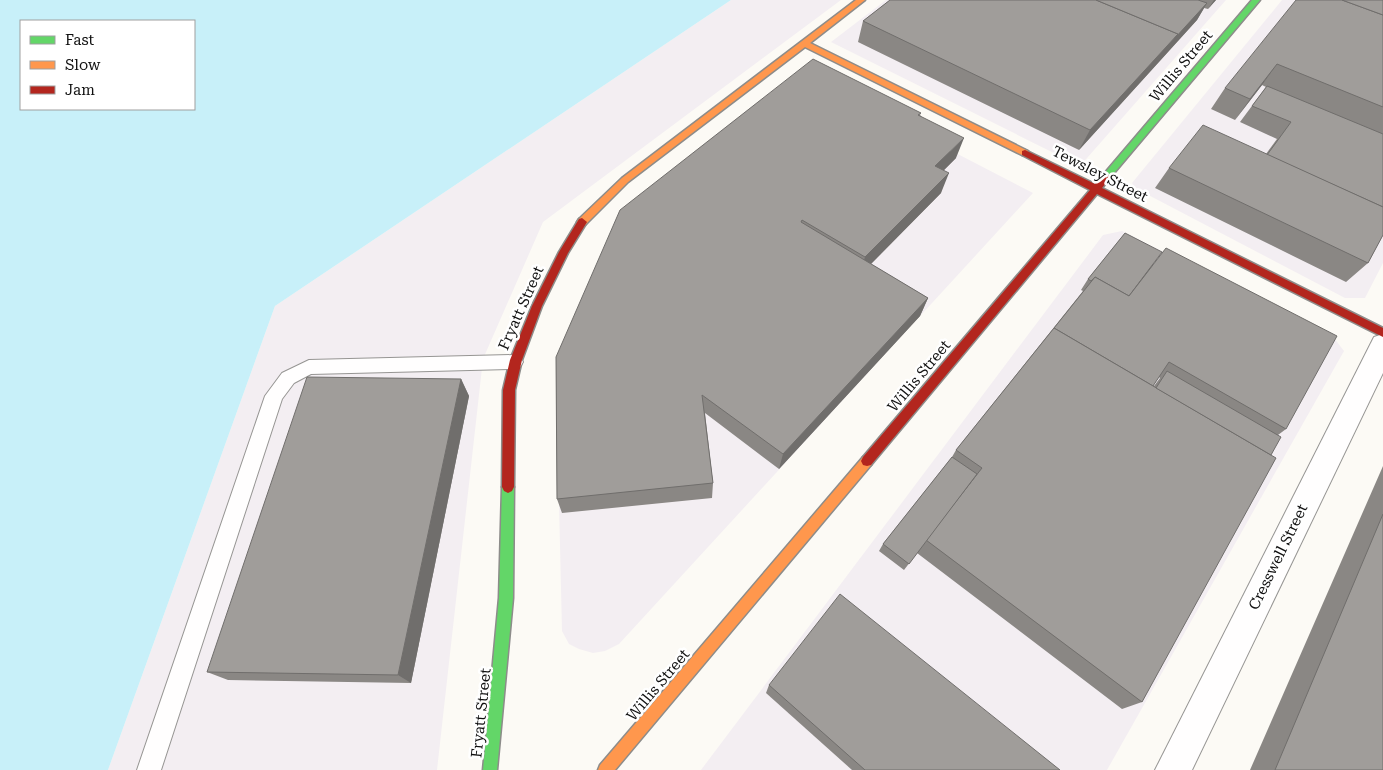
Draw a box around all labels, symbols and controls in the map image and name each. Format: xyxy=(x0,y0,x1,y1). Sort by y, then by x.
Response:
legend xyxy=(20,20,195,110)
street label: Willis Street xyxy=(1146,26,1216,106)
text: Fast xyxy=(65,31,95,49)
text: Slow xyxy=(65,56,101,74)
text: Jam xyxy=(65,81,95,99)
street label: Tewsley Street xyxy=(1049,142,1151,206)
street label: Fryatt Street xyxy=(494,263,548,353)
street label: Willis Street xyxy=(884,336,954,416)
street label: Cresswell Street xyxy=(1245,501,1312,613)
street label: Willis Street xyxy=(623,645,693,725)
street label: Fryatt Street xyxy=(467,667,495,759)

